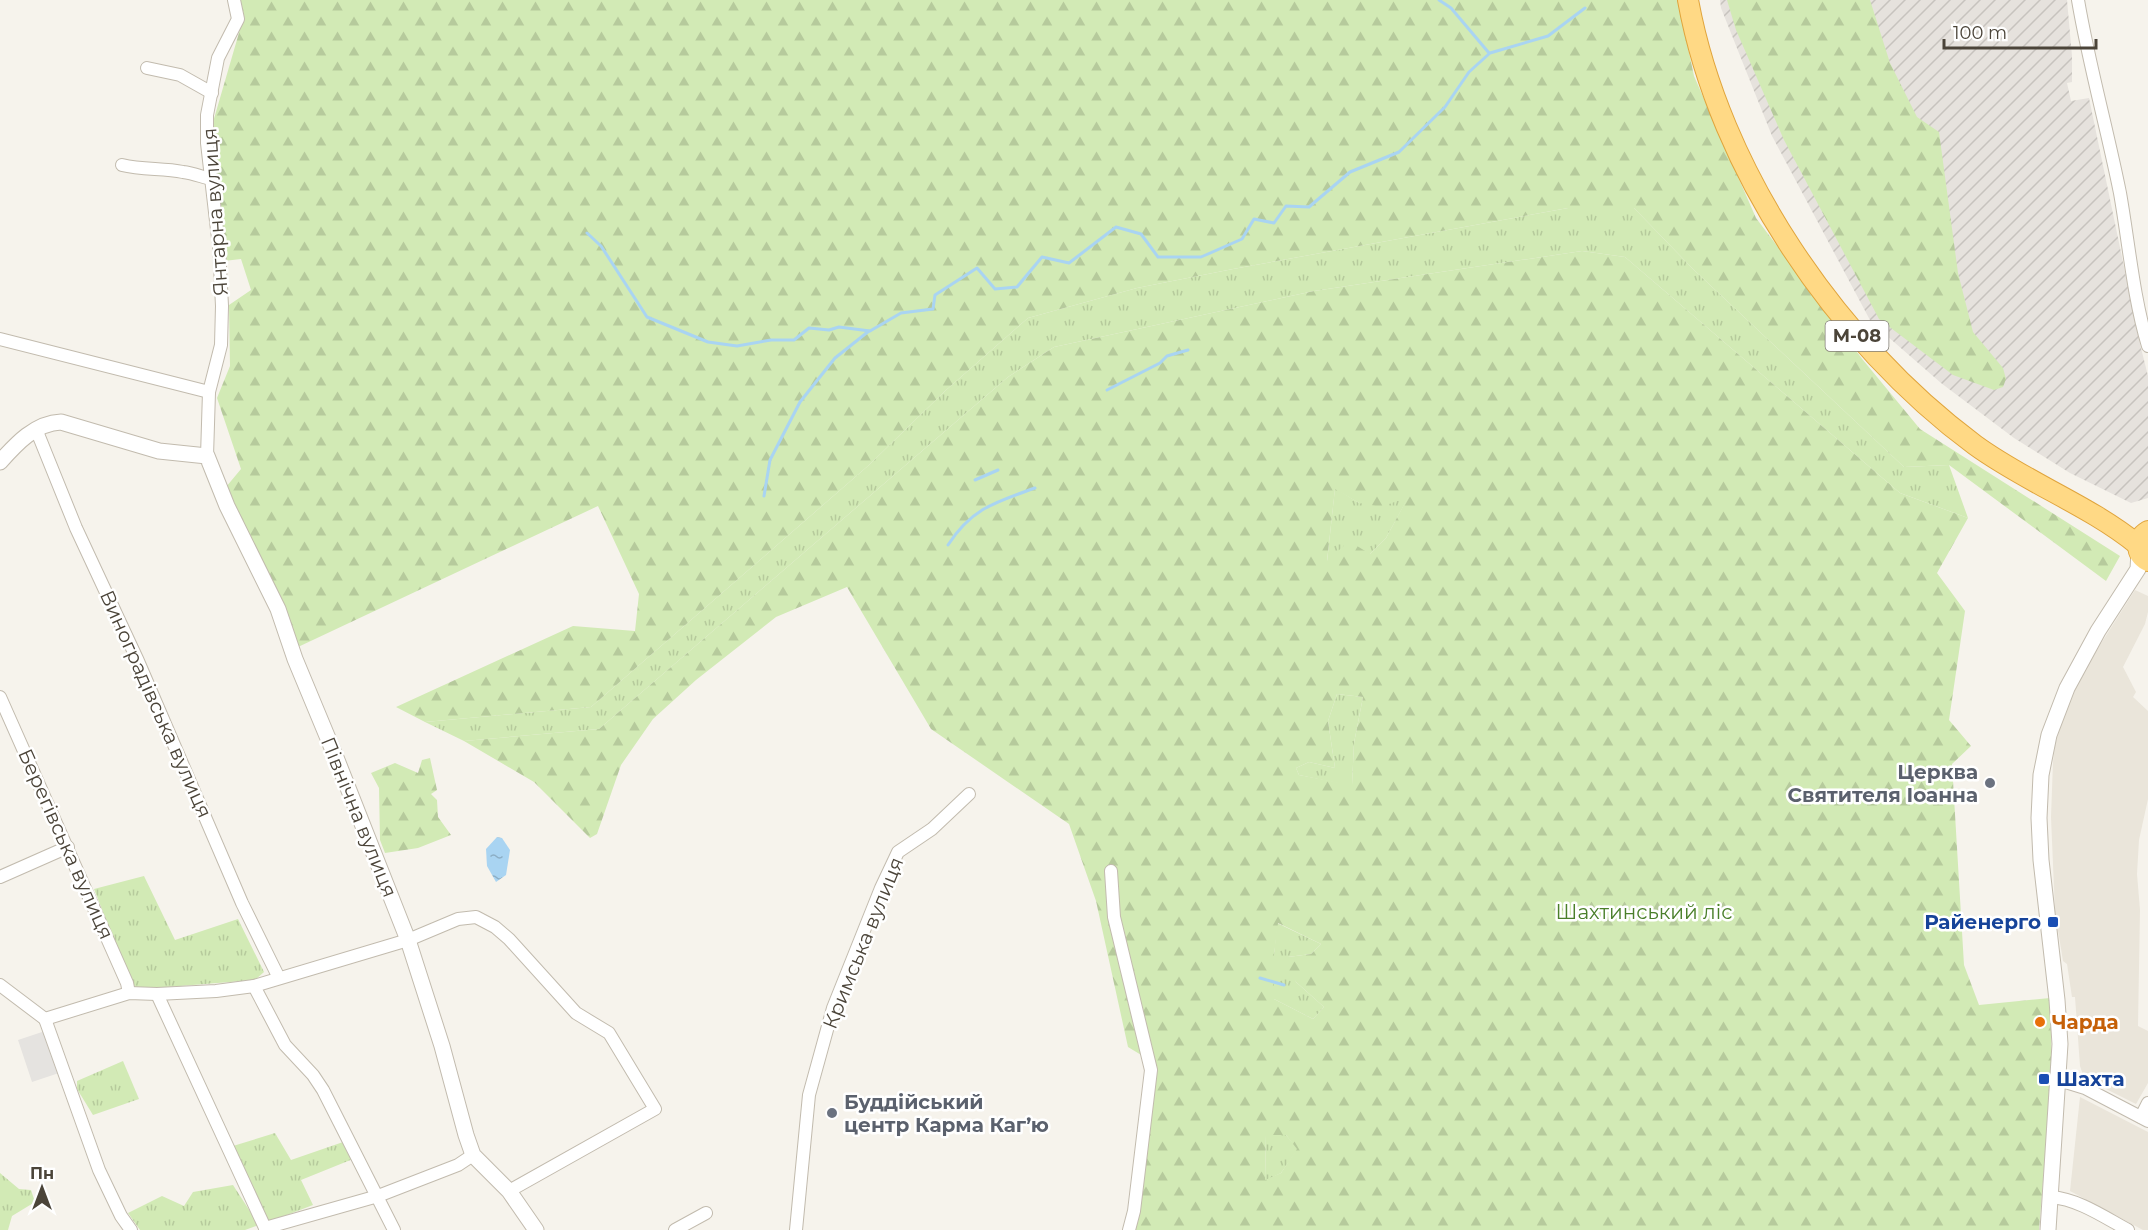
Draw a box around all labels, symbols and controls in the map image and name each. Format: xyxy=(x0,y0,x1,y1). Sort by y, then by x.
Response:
scale bar xyxy=(1944,12,2096,50)
text: 100 m xyxy=(1953,22,2007,44)
street label: Янтарна вулиця xyxy=(197,127,233,297)
road number: М-08 xyxy=(1826,321,1888,351)
street label: Виноградівська вулиця xyxy=(95,587,217,821)
street label: Північна вулиця xyxy=(316,733,402,901)
street label: Берегівська вулиця xyxy=(13,745,119,943)
place label: Церква Святителя Іоанна xyxy=(1787,760,1978,807)
marker: Церква Святителя Іоанна xyxy=(1983,776,1997,790)
street label: Кримська вулиця xyxy=(818,854,908,1032)
park label: Шахтинський ліс xyxy=(1556,900,1732,924)
place label: Райенерго xyxy=(1924,910,2041,934)
marker: Райенерго xyxy=(2046,915,2060,929)
place label: Чарда xyxy=(2052,1010,2118,1034)
marker: Чарда xyxy=(2033,1015,2047,1029)
place label: Шахта xyxy=(2056,1067,2125,1091)
marker: Шахта xyxy=(2037,1072,2051,1086)
place label: Буддійський центр Карма Кагʼю xyxy=(844,1090,1049,1137)
marker: Буддійський центр Карма Кагʼю xyxy=(825,1106,839,1120)
north arrow xyxy=(12,1158,72,1218)
text: Пн xyxy=(30,1164,54,1183)

